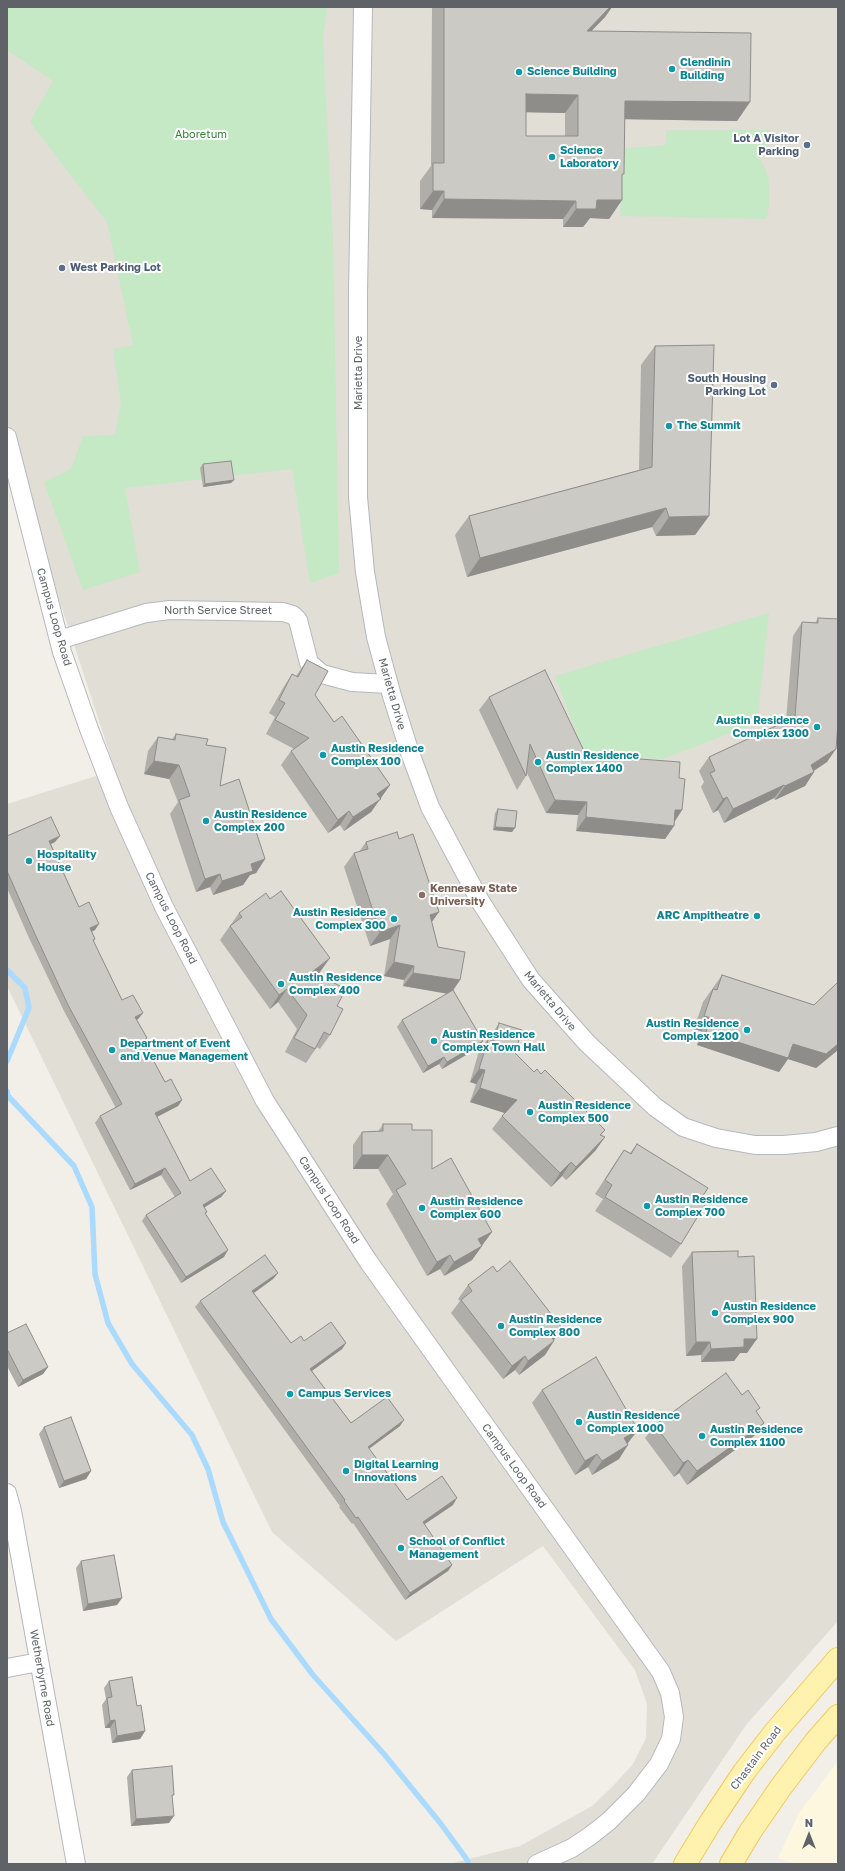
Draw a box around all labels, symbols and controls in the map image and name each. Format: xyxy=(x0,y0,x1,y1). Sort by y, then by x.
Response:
place label: Clendinin Building xyxy=(680,56,731,82)
marker: Clendinin Building xyxy=(667,64,677,74)
place label: Science Building xyxy=(527,65,617,79)
marker: Science Building xyxy=(514,67,524,77)
park label: Aboretum xyxy=(175,128,227,142)
place label: Lot A Visitor Parking xyxy=(733,132,799,158)
marker: Lot A Visitor Parking xyxy=(802,140,812,150)
place label: Science Laboratory xyxy=(560,144,619,170)
marker: Science Laboratory xyxy=(547,152,557,162)
place label: West Parking Lot xyxy=(70,261,161,275)
marker: West Parking Lot xyxy=(57,263,67,273)
street label: Marietta Drive xyxy=(352,336,366,410)
place label: South Housing Parking Lot xyxy=(688,372,766,398)
marker: South Housing Parking Lot xyxy=(769,380,779,390)
place label: The Summit xyxy=(677,419,741,433)
marker: The Summit xyxy=(664,421,674,431)
street label: Campus Loop Road xyxy=(34,567,74,667)
street label: North Service Street xyxy=(164,604,272,618)
street label: Marietta Drive xyxy=(375,657,409,731)
place label: Austin Residence Complex 1300 xyxy=(716,714,809,740)
marker: Austin Residence Complex 1300 xyxy=(812,722,822,732)
place label: Austin Residence Complex 100 xyxy=(331,742,424,768)
place label: Austin Residence Complex 1400 xyxy=(546,749,639,775)
marker: Austin Residence Complex 100 xyxy=(318,750,328,760)
marker: Austin Residence Complex 1400 xyxy=(533,757,543,767)
place label: Austin Residence Complex 200 xyxy=(214,808,307,834)
marker: Austin Residence Complex 200 xyxy=(201,816,211,826)
place label: Hospitality House xyxy=(37,848,96,874)
marker: Hospitality House xyxy=(24,856,34,866)
street label: Campus Loop Road xyxy=(142,870,200,966)
place label: Kennesaw State University xyxy=(430,882,517,908)
marker: Kennesaw State University xyxy=(417,890,427,900)
place label: Austin Residence Complex 300 xyxy=(293,906,386,932)
place label: ARC Ampitheatre xyxy=(657,909,749,923)
marker: ARC Ampitheatre xyxy=(752,911,762,921)
marker: Austin Residence Complex 300 xyxy=(389,914,399,924)
street label: Marietta Drive xyxy=(521,968,579,1034)
place label: Austin Residence Complex 400 xyxy=(289,971,382,997)
marker: Austin Residence Complex 400 xyxy=(276,979,286,989)
place label: Austin Residence Complex 1200 xyxy=(646,1017,739,1043)
marker: Austin Residence Complex 1200 xyxy=(742,1025,752,1035)
place label: Austin Residence Complex Town Hall xyxy=(442,1028,545,1054)
marker: Austin Residence Complex Town Hall xyxy=(429,1036,439,1046)
place label: Department of Event and Venue Management xyxy=(120,1037,248,1063)
marker: Department of Event and Venue Management xyxy=(107,1045,117,1055)
place label: Austin Residence Complex 500 xyxy=(538,1099,631,1125)
marker: Austin Residence Complex 500 xyxy=(525,1107,535,1117)
street label: Campus Loop Road xyxy=(296,1154,362,1246)
place label: Austin Residence Complex 700 xyxy=(655,1193,748,1219)
place label: Austin Residence Complex 600 xyxy=(430,1195,523,1221)
marker: Austin Residence Complex 700 xyxy=(642,1201,652,1211)
marker: Austin Residence Complex 600 xyxy=(417,1203,427,1213)
place label: Austin Residence Complex 900 xyxy=(723,1300,816,1326)
marker: Austin Residence Complex 900 xyxy=(710,1308,720,1318)
place label: Austin Residence Complex 800 xyxy=(509,1313,602,1339)
marker: Austin Residence Complex 800 xyxy=(496,1321,506,1331)
place label: Campus Services xyxy=(298,1387,391,1401)
marker: Campus Services xyxy=(285,1389,295,1399)
place label: Austin Residence Complex 1000 xyxy=(587,1409,680,1435)
marker: Austin Residence Complex 1000 xyxy=(574,1417,584,1427)
street label: Campus Loop Road xyxy=(479,1421,549,1511)
place label: Austin Residence Complex 1100 xyxy=(710,1423,803,1449)
marker: Austin Residence Complex 1100 xyxy=(697,1431,707,1441)
place label: Digital Learning Innovations xyxy=(354,1458,438,1484)
marker: Digital Learning Innovations xyxy=(341,1466,351,1476)
place label: School of Conflict Management xyxy=(409,1535,505,1561)
marker: School of Conflict Management xyxy=(396,1543,406,1553)
street label: Wetherbyrne Road xyxy=(27,1629,57,1727)
street label: Chastain Road xyxy=(728,1724,784,1792)
north arrow xyxy=(789,1815,829,1855)
text: N xyxy=(805,1816,813,1829)

